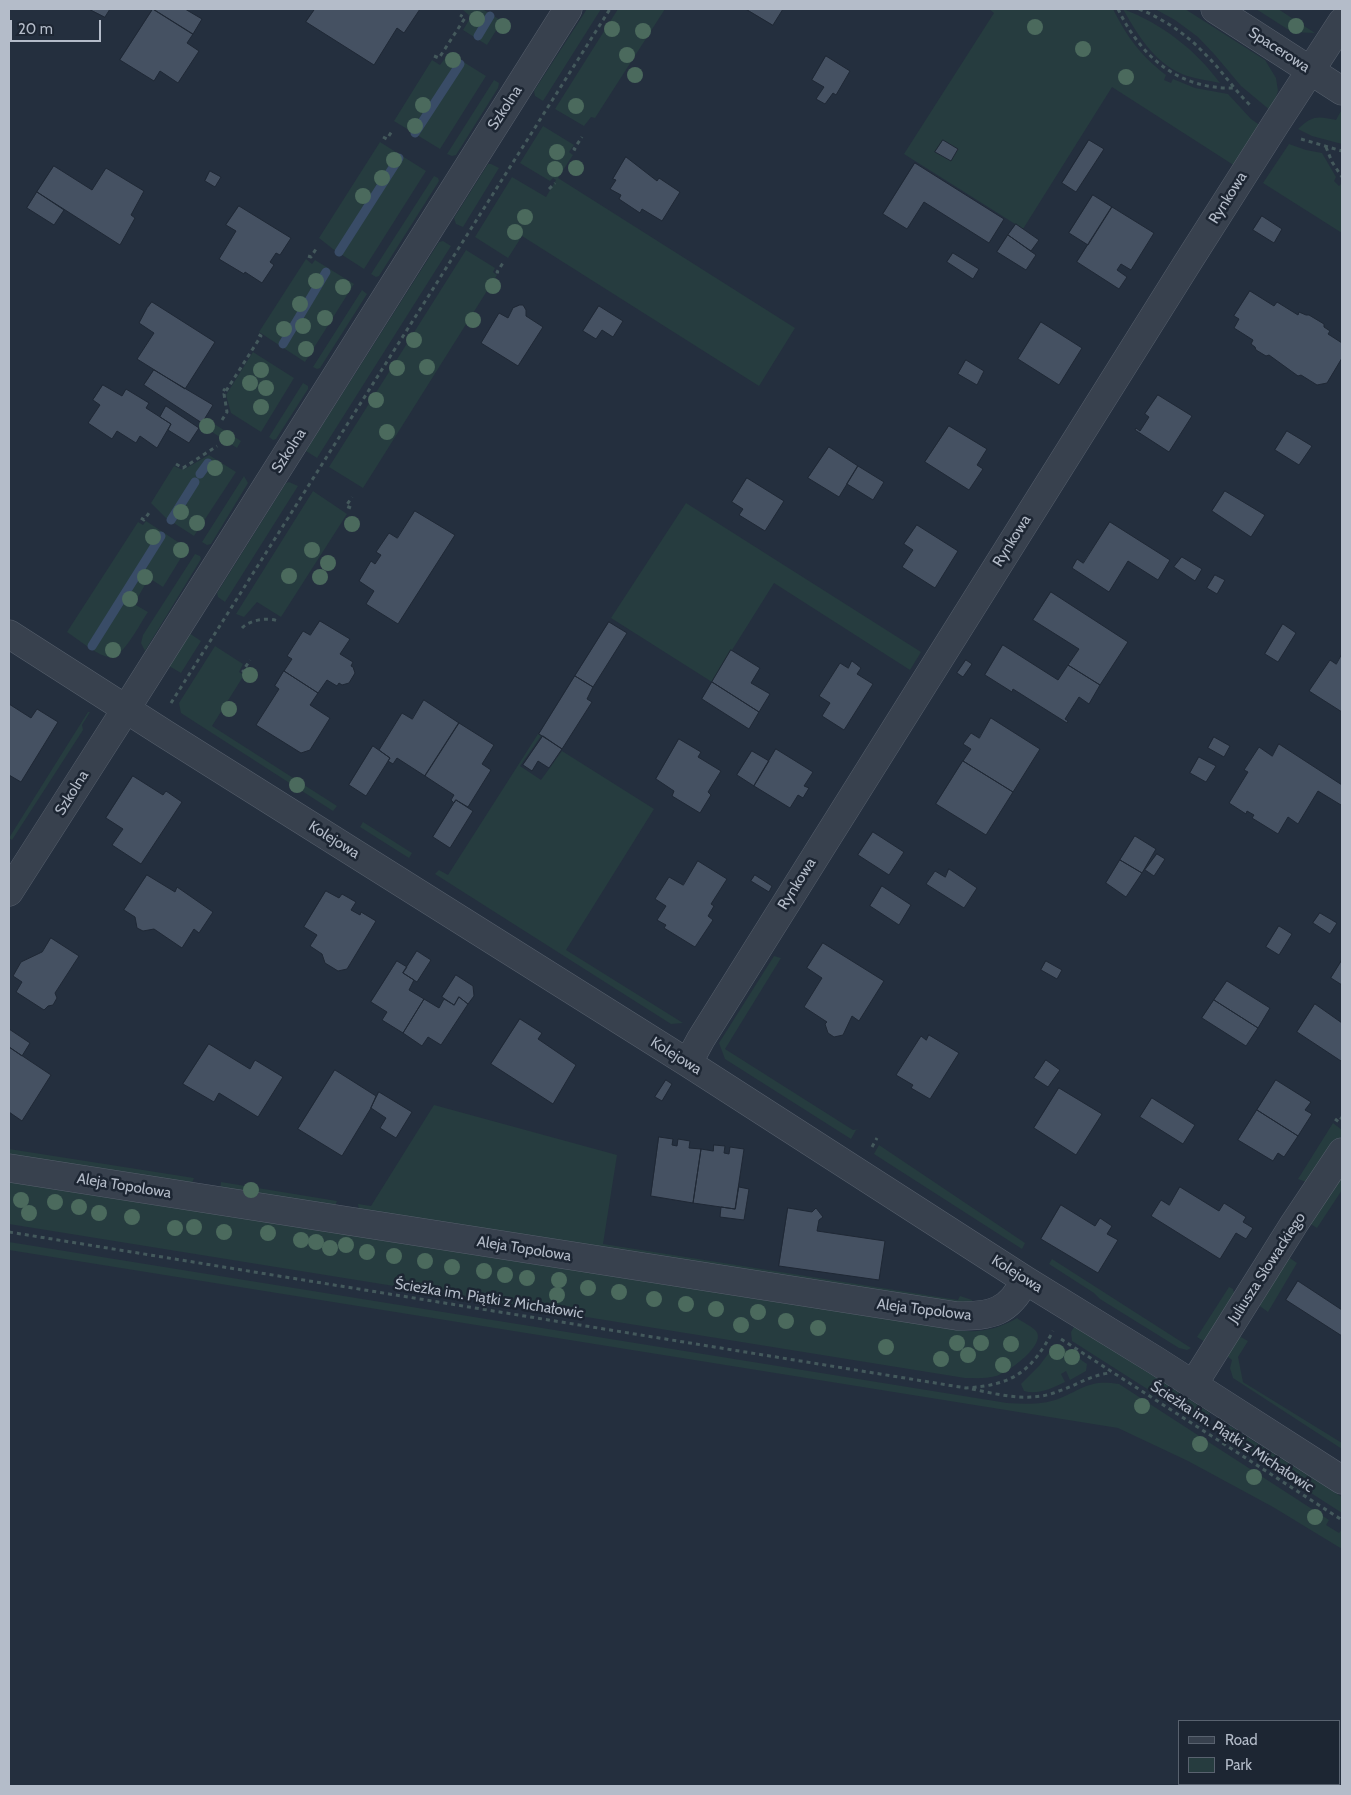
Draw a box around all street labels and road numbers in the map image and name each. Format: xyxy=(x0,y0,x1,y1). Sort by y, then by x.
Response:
street label: Spacerowa xyxy=(1245,24,1313,76)
street label: Szkolna xyxy=(484,82,526,134)
street label: Rynkowa xyxy=(1205,169,1251,227)
street label: Szkolna xyxy=(268,425,310,477)
street label: Rynkowa xyxy=(989,512,1035,570)
street label: Szkolna xyxy=(51,767,93,819)
street label: Kolejowa xyxy=(305,817,363,863)
street label: Rynkowa xyxy=(774,855,820,913)
street label: Kolejowa xyxy=(647,1033,705,1079)
street label: Aleja Topolowa xyxy=(76,1170,172,1202)
street label: Juliusza Słowackiego xyxy=(1224,1209,1310,1327)
street label: Aleja Topolowa xyxy=(476,1233,572,1265)
street label: Kolejowa xyxy=(988,1251,1046,1297)
street label: Ścieżka im. Piątki z Michałowic xyxy=(393,1275,585,1323)
street label: Aleja Topolowa xyxy=(876,1295,972,1325)
street label: Ścieżka im. Piątki z Michałowic xyxy=(1147,1377,1317,1497)

